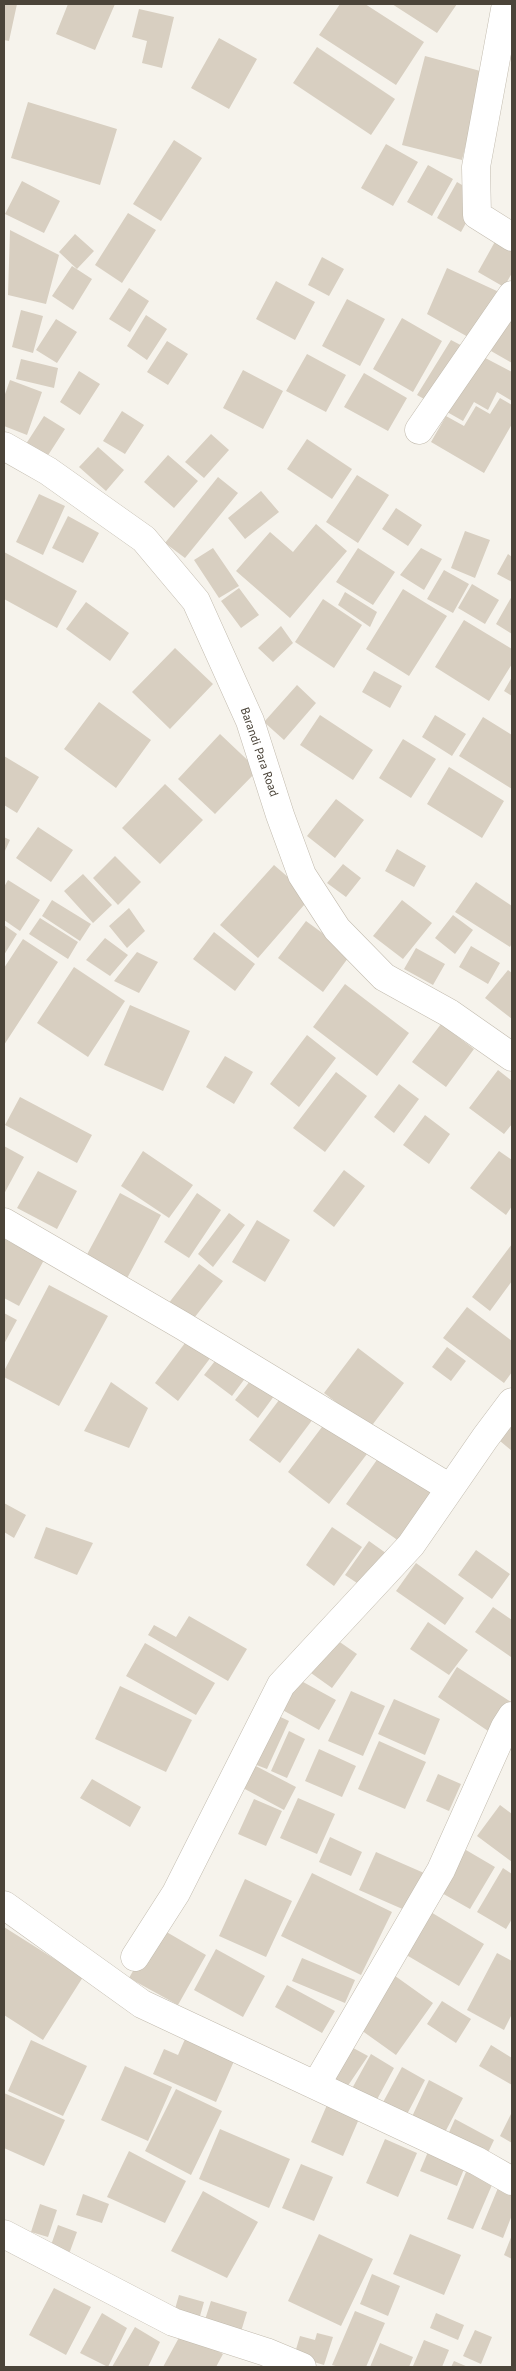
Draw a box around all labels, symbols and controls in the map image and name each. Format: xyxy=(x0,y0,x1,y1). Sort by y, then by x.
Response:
street label: Barandi Para Road xyxy=(237,706,281,798)

